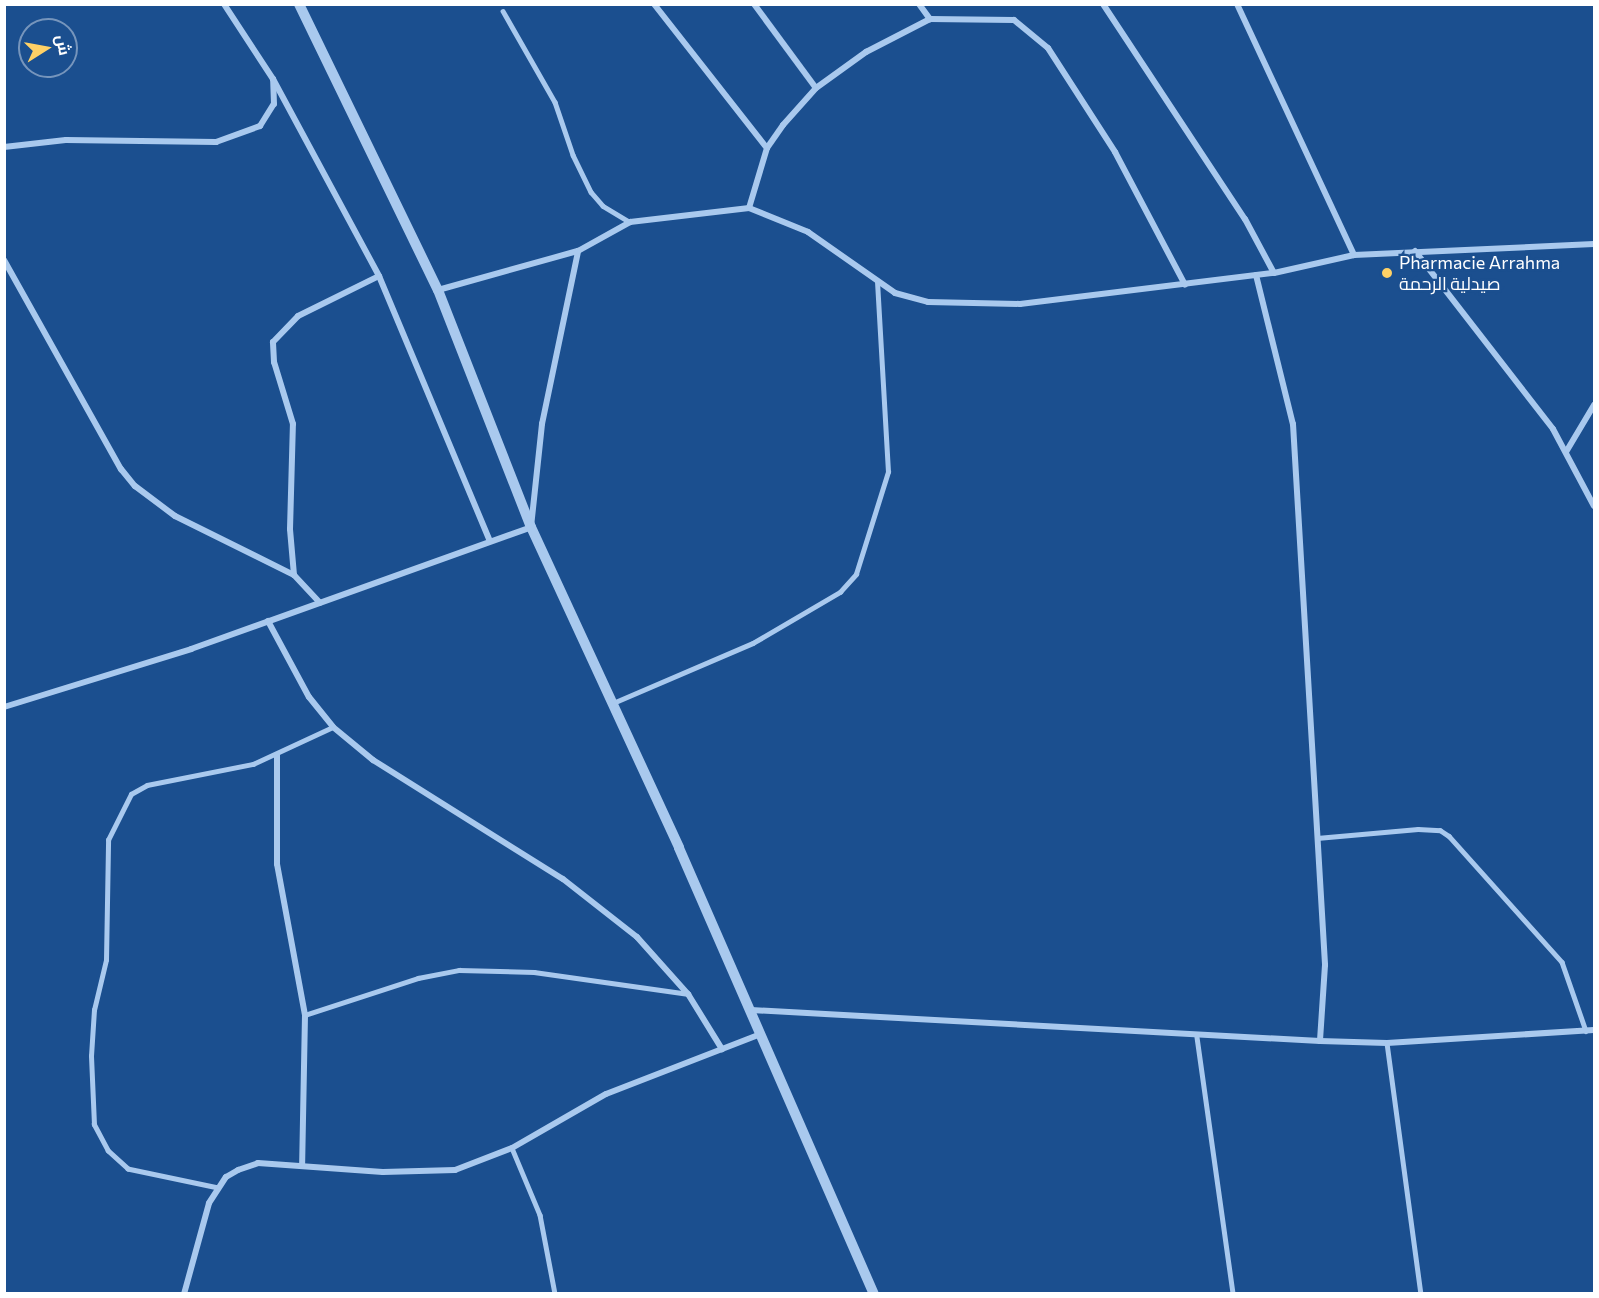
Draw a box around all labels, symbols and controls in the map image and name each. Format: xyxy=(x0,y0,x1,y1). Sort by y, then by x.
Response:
north arrow xyxy=(18,18,78,78)
text: ش xyxy=(53,33,75,57)
place label: Pharmacie Arrahma صيدلية الرحمة xyxy=(1399,252,1560,294)
marker: Pharmacie Arrahma صيدلية الرحمة xyxy=(1380,266,1394,280)

